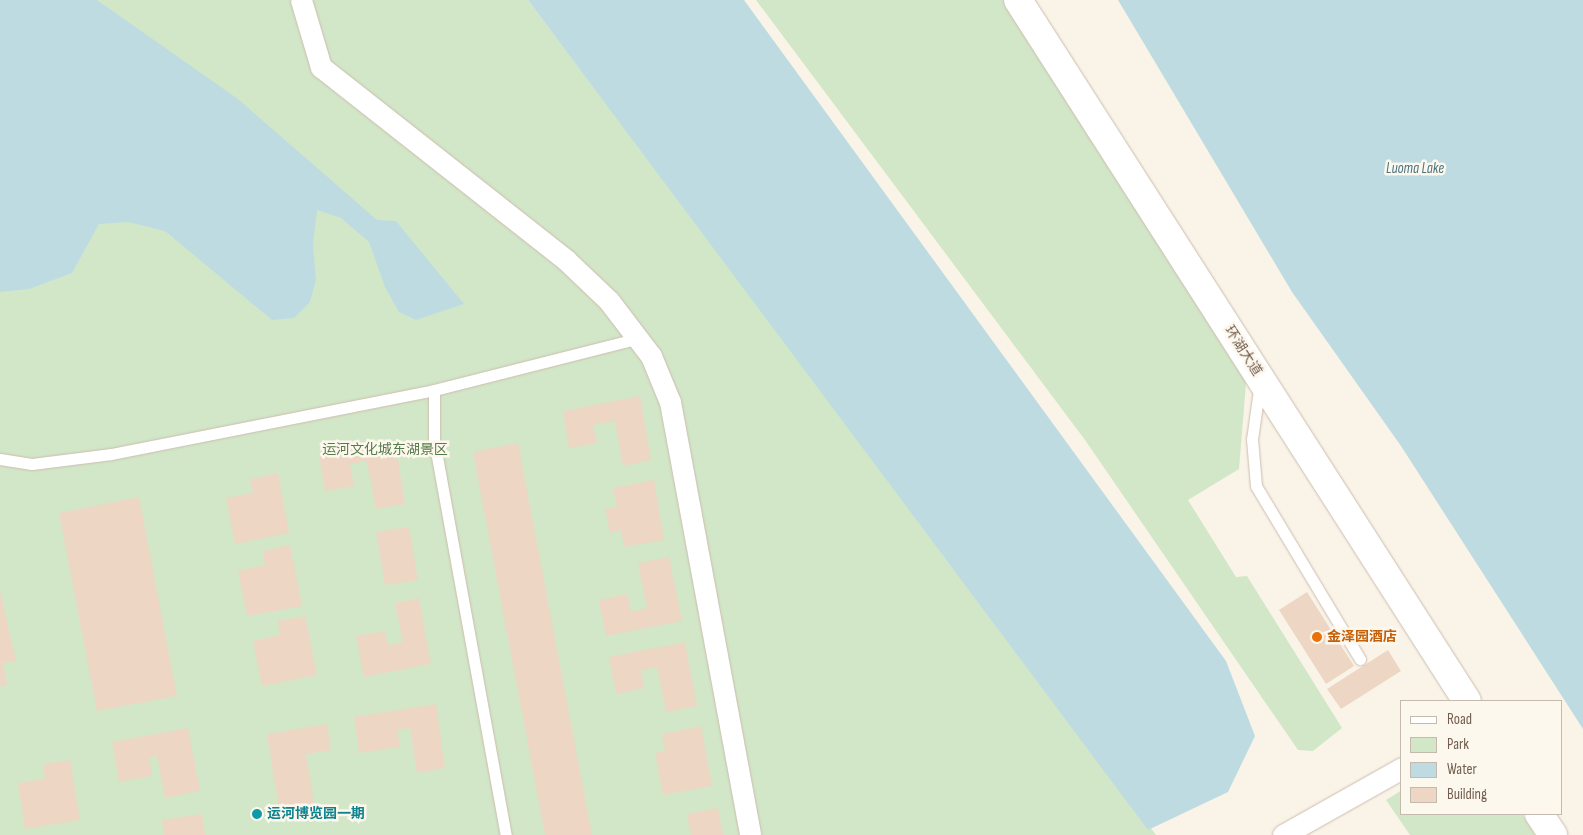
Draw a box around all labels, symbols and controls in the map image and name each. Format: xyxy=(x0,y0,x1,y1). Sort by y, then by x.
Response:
water label: Luoma Lake xyxy=(1386,160,1444,178)
street label: 环湖大道 xyxy=(1221,323,1265,379)
park label: 运河文化城东湖景区 xyxy=(322,442,448,458)
place label: 金泽园酒店 xyxy=(1327,629,1397,645)
marker: 金泽园酒店 xyxy=(1311,631,1323,643)
legend xyxy=(1400,700,1563,815)
text: Road xyxy=(1447,710,1472,729)
text: Park xyxy=(1447,735,1469,754)
text: Water xyxy=(1447,760,1477,779)
text: Building xyxy=(1447,785,1487,804)
place label: 运河博览园一期 xyxy=(267,806,365,822)
marker: 运河博览园一期 xyxy=(251,808,263,820)

